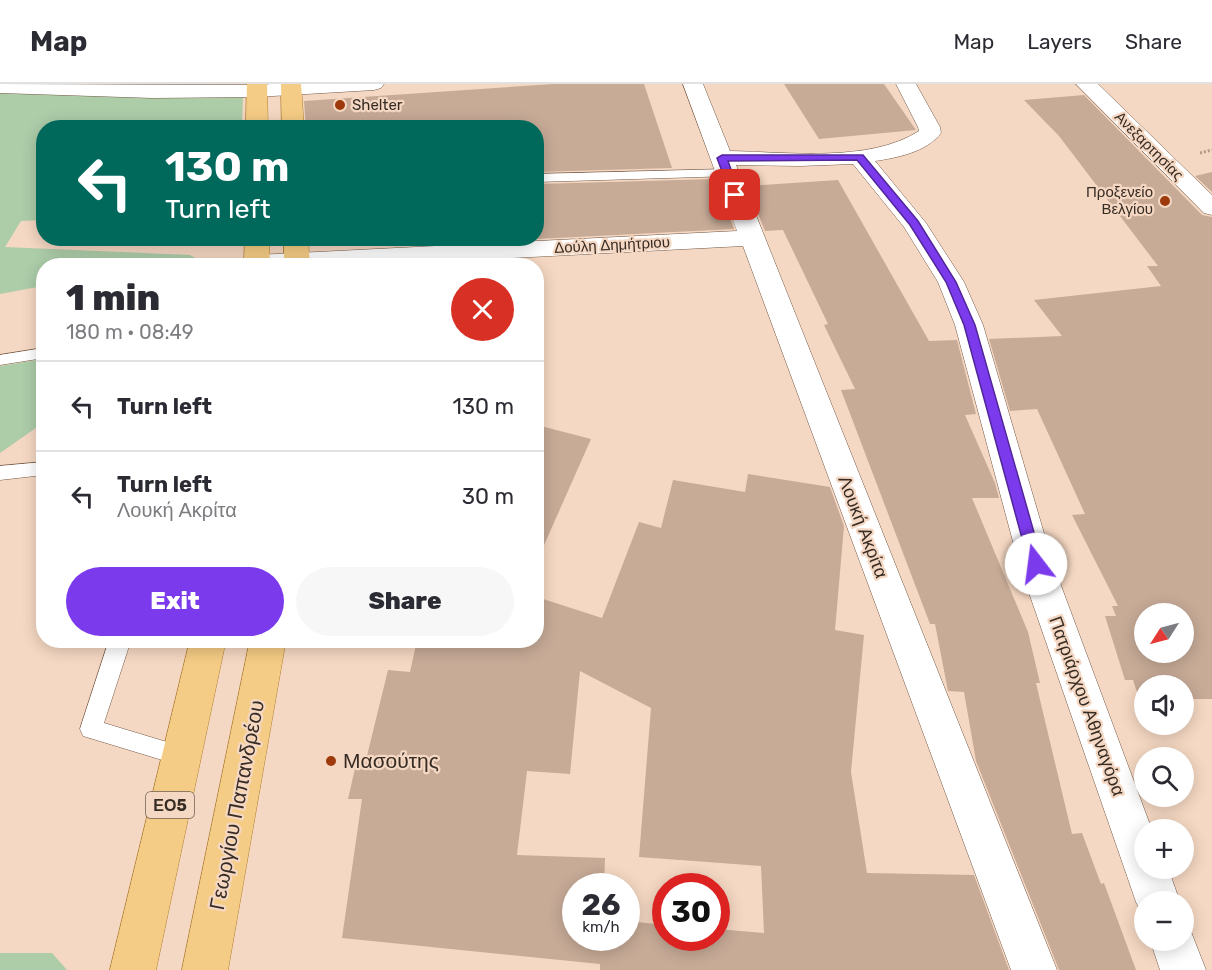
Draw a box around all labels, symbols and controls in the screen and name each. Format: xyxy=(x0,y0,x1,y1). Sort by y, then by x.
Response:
text: Map xyxy=(30,25,87,58)
text: Map xyxy=(953,29,994,54)
text: Layers xyxy=(1027,29,1092,54)
text: Share xyxy=(1125,29,1182,54)
place label: Shelter xyxy=(352,96,403,114)
marker: Shelter xyxy=(333,98,347,112)
street label: Ανεξαρτησίας xyxy=(1111,108,1187,184)
text: 130 m xyxy=(165,142,290,192)
icon: left xyxy=(66,144,144,222)
pin xyxy=(709,169,760,220)
icon: arrive xyxy=(718,178,751,211)
place label: Προξενείο Βελγίου xyxy=(1086,183,1153,218)
text: Turn left xyxy=(165,193,270,225)
marker: Προξενείο Βελγίου xyxy=(1158,194,1172,208)
street label: Δούλη Δημήτριου xyxy=(554,233,670,257)
text: 1 min xyxy=(66,276,160,319)
button: close xyxy=(451,278,514,341)
text: 180 m · 08:49 xyxy=(66,320,194,344)
icon: left xyxy=(66,390,99,423)
text: Turn left xyxy=(117,393,212,420)
text: 130 m xyxy=(452,393,514,420)
text: Turn left xyxy=(117,471,212,498)
street label: Λουκή Ακρίτα xyxy=(833,473,893,581)
icon: left xyxy=(66,480,99,513)
text: 30 m xyxy=(462,483,514,510)
text: Λουκή Ακρίτα xyxy=(117,498,237,522)
position arrow xyxy=(1004,532,1068,596)
button: Exit xyxy=(66,567,284,636)
button: Share xyxy=(296,567,514,636)
north arrow xyxy=(1134,603,1194,663)
map controls xyxy=(1134,603,1194,951)
street label: Πατριάρχου Αθηναγόρα xyxy=(1044,613,1130,799)
button: sound xyxy=(1134,675,1194,735)
street label: Γεωργίου Παπανδρέου xyxy=(204,698,269,912)
button: search xyxy=(1134,747,1194,807)
place label: Μασούτης xyxy=(343,748,439,773)
marker: Μασούτης xyxy=(324,754,338,768)
road number: ΕΟ5 xyxy=(146,792,194,818)
button: + xyxy=(1134,819,1194,879)
speed limit sign: 30 xyxy=(652,873,730,951)
text: 26 xyxy=(581,887,621,923)
button: − xyxy=(1134,891,1194,951)
text: km/h xyxy=(582,918,620,936)

